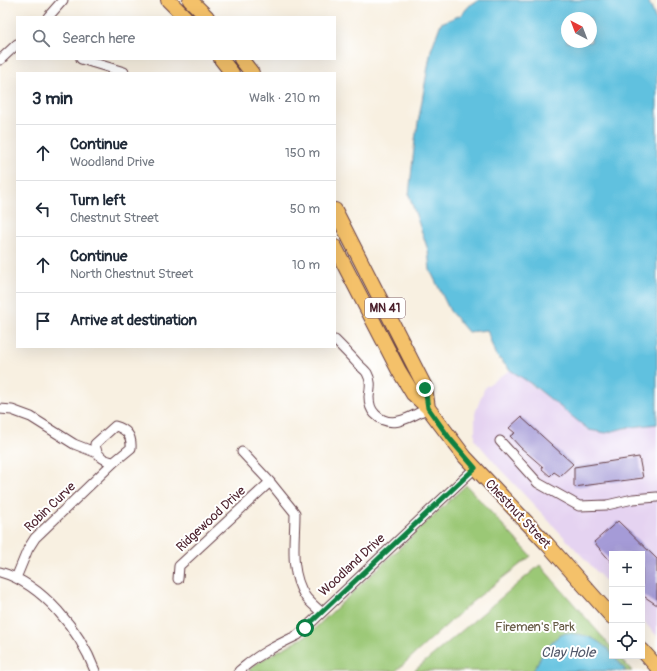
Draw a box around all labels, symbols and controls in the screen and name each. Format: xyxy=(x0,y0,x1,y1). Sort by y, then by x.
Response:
north arrow xyxy=(561,12,597,48)
search box xyxy=(16,16,336,60)
icon: search xyxy=(30,27,52,49)
text: Search here xyxy=(62,29,135,48)
text: 3 min xyxy=(32,88,73,109)
text: Walk · 210 m xyxy=(249,90,320,106)
text: Continue xyxy=(70,135,128,154)
icon: ahead xyxy=(32,142,54,164)
text: 150 m xyxy=(285,145,320,161)
text: Woodland Drive xyxy=(70,154,155,170)
text: Turn left xyxy=(70,191,126,210)
icon: left xyxy=(32,198,54,220)
text: 50 m xyxy=(290,201,320,217)
text: Chestnut Street xyxy=(70,210,159,226)
text: Continue xyxy=(70,247,128,266)
icon: ahead xyxy=(32,254,54,276)
text: 10 m xyxy=(292,257,320,273)
text: North Chestnut Street xyxy=(70,266,193,282)
road number: MN 41 xyxy=(365,298,405,318)
icon: arrive xyxy=(32,310,54,332)
text: Arrive at destination xyxy=(70,311,197,330)
route end xyxy=(416,379,434,397)
street label: Chestnut Street xyxy=(482,476,555,552)
street label: Robin Curve xyxy=(21,478,79,535)
street label: Ridgewood Drive xyxy=(173,482,249,555)
street label: Woodland Drive xyxy=(316,530,389,600)
map controls xyxy=(609,551,645,659)
button: + xyxy=(609,551,645,587)
button: − xyxy=(609,587,645,623)
route start xyxy=(296,619,314,637)
park label: Firemen's Park xyxy=(495,619,575,635)
button: locate xyxy=(609,623,645,659)
water label: Clay Hole xyxy=(541,644,597,661)

